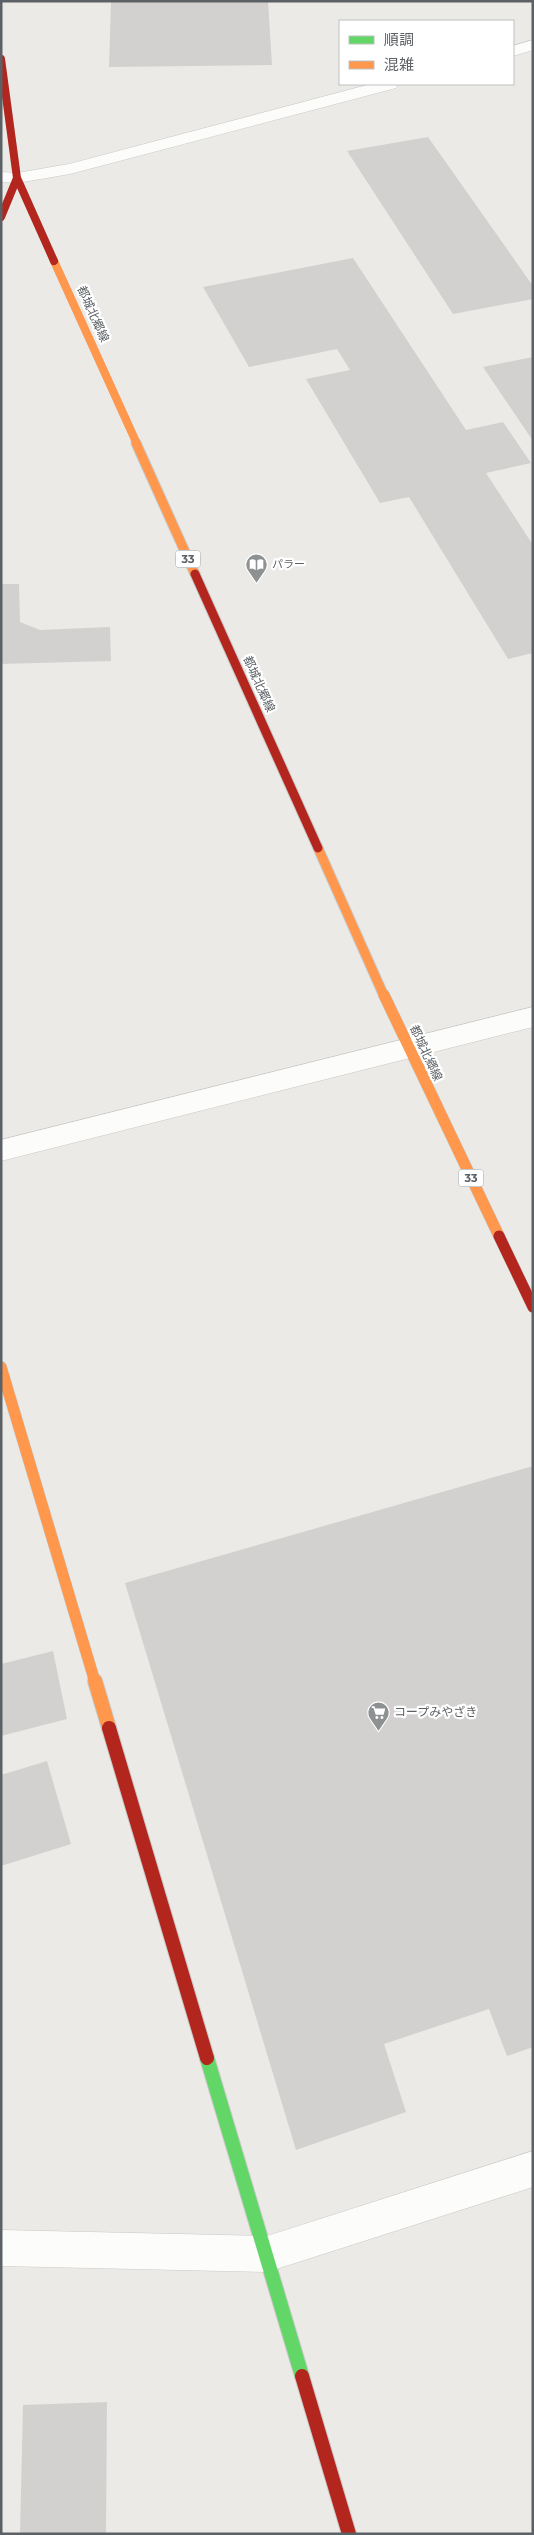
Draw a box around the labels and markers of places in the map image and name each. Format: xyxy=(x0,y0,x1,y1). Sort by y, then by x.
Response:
library icon: パラー xyxy=(244,552,268,583)
place label: パラー xyxy=(272,557,305,571)
supermarket icon: コープみやざき xyxy=(366,1700,390,1731)
place label: コープみやざき xyxy=(394,1704,477,1719)

